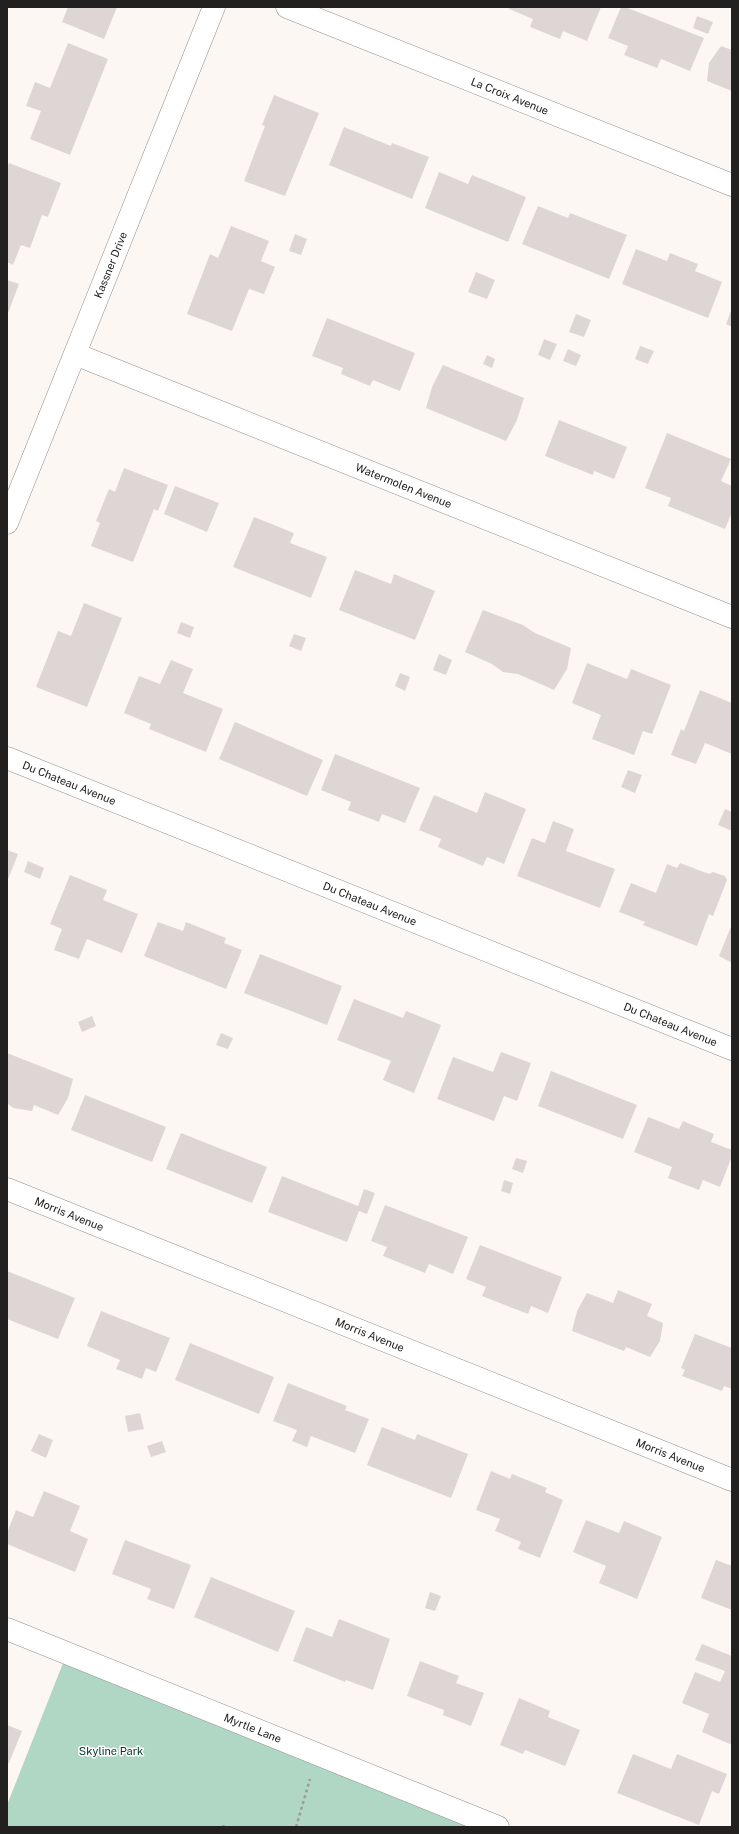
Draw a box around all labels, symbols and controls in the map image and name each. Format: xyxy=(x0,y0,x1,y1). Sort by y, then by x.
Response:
street label: La Croix Avenue xyxy=(469,75,550,117)
street label: Kassner Drive xyxy=(92,230,129,300)
street label: Watermolen Avenue xyxy=(354,461,453,510)
street label: Du Chateau Avenue xyxy=(21,759,118,807)
street label: Du Chateau Avenue xyxy=(321,879,418,928)
street label: Du Chateau Avenue xyxy=(622,1000,719,1048)
street label: Morris Avenue xyxy=(33,1195,105,1233)
street label: Morris Avenue xyxy=(334,1315,406,1354)
street label: Morris Avenue xyxy=(634,1436,707,1475)
street label: Myrtle Lane xyxy=(222,1711,283,1745)
park label: Skyline Park xyxy=(79,1745,143,1757)

